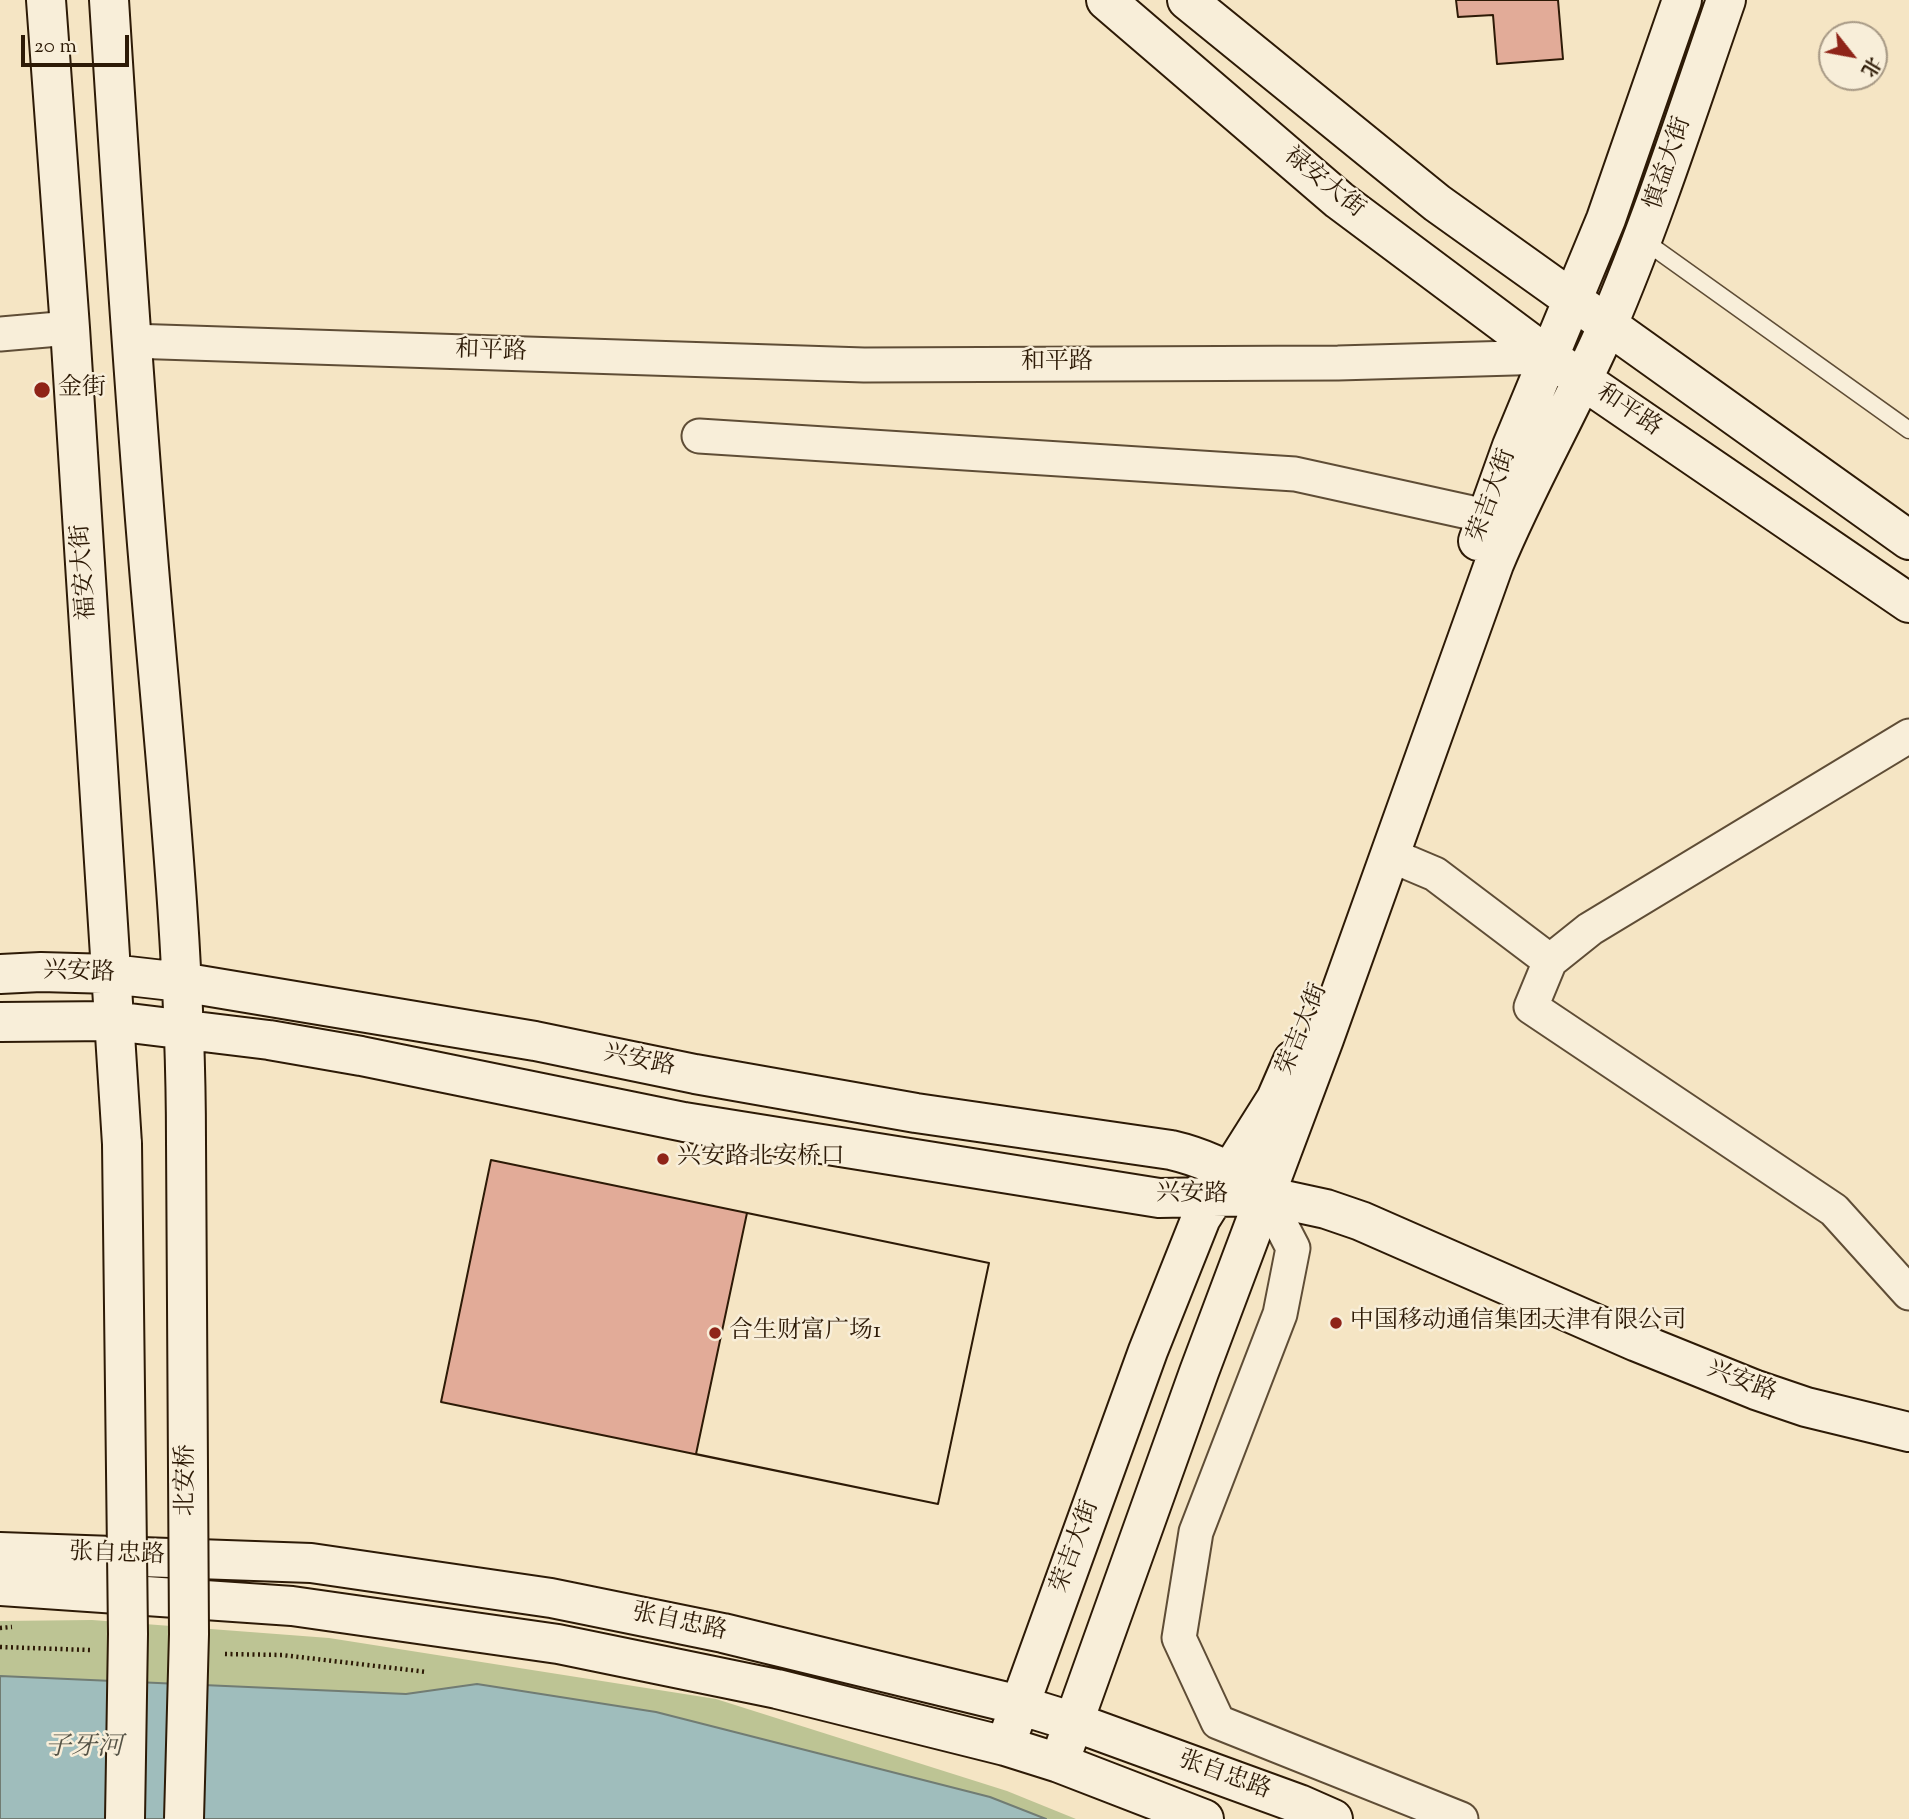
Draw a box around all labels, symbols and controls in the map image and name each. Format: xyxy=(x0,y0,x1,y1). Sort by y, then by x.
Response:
scale bar xyxy=(24,21,133,65)
north arrow xyxy=(1818,21,1888,91)
text: 20 m xyxy=(34,32,77,62)
text: 北 xyxy=(1853,51,1886,81)
street label: 慎益大街 xyxy=(1641,114,1699,214)
street label: 禄安大街 xyxy=(1277,143,1369,225)
street label: 和平路 xyxy=(455,337,527,369)
street label: 和平路 xyxy=(1021,350,1093,378)
place label: 金街 xyxy=(58,376,106,404)
marker: 金街 xyxy=(32,380,52,400)
street label: 和平路 xyxy=(1590,380,1666,444)
street label: 荣吉大街 xyxy=(1464,446,1524,546)
street label: 福安大街 xyxy=(68,523,104,621)
street label: 兴安路 xyxy=(43,958,115,990)
street label: 荣吉大街 xyxy=(1273,980,1335,1080)
street label: 兴安路 xyxy=(601,1040,677,1084)
place label: 兴安路北安桥口 xyxy=(677,1145,845,1173)
marker: 兴安路北安桥口 xyxy=(655,1151,671,1167)
street label: 兴安路 xyxy=(1156,1181,1228,1211)
place label: 中国移动通信集团天津有限公司 xyxy=(1350,1309,1686,1337)
marker: 中国移动通信集团天津有限公司 xyxy=(1328,1315,1344,1331)
place label: 合生财富广场1 xyxy=(729,1319,881,1347)
marker: 合生财富广场1 xyxy=(707,1325,723,1341)
street label: 兴安路 xyxy=(1702,1357,1780,1409)
street label: 北安桥 xyxy=(174,1444,202,1516)
street label: 荣吉大街 xyxy=(1047,1497,1107,1597)
street label: 张自忠路 xyxy=(69,1540,165,1572)
street label: 张自忠路 xyxy=(629,1600,729,1648)
water label: 子牙河 xyxy=(45,1734,123,1766)
street label: 张自忠路 xyxy=(1174,1747,1274,1807)

